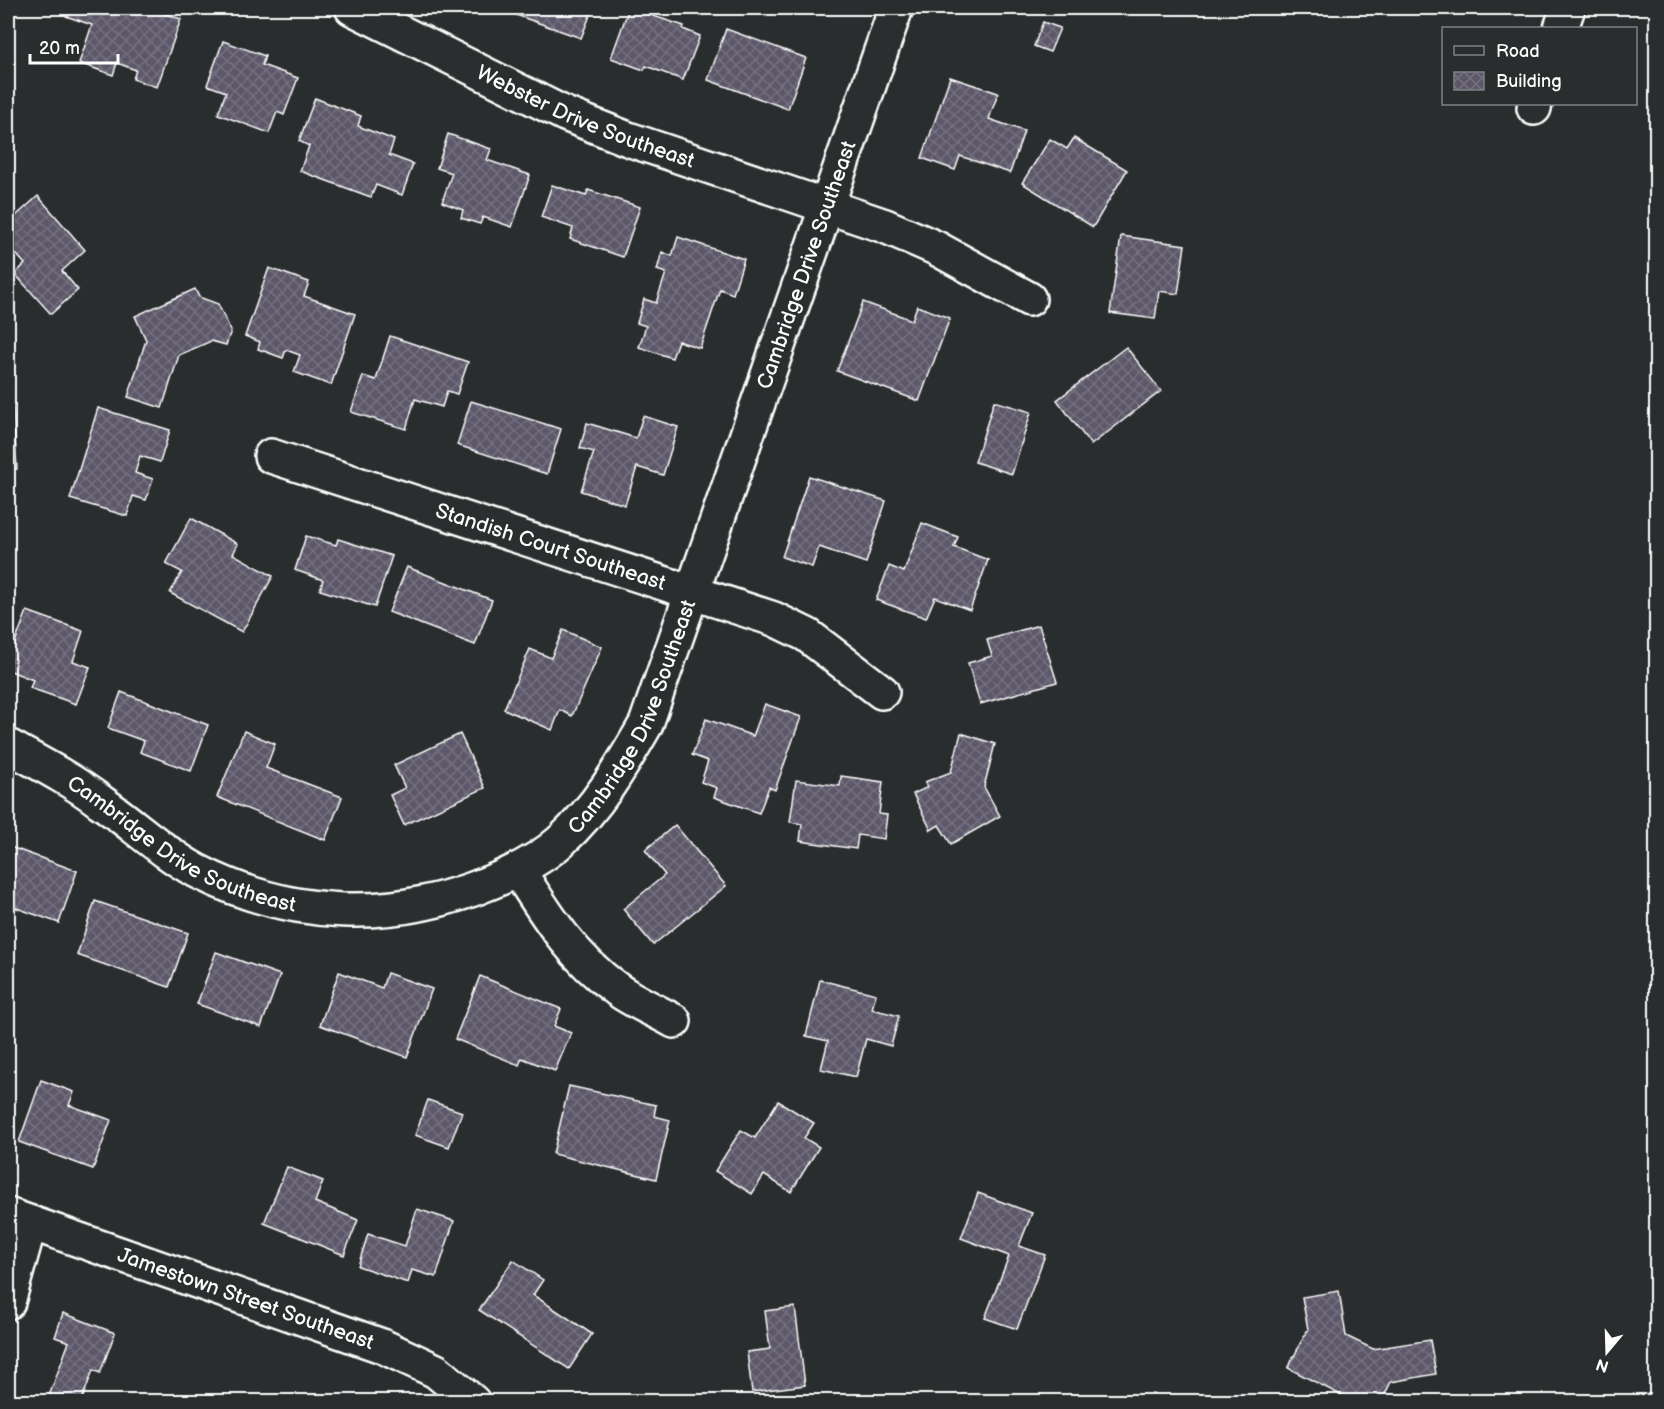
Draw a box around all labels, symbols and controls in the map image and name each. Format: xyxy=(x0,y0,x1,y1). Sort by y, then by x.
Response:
scale bar xyxy=(30,27,118,65)
legend xyxy=(1442,27,1637,105)
text: 20 m xyxy=(39,38,80,59)
text: Road xyxy=(1496,41,1540,62)
street label: Webster Drive Southeast xyxy=(472,60,698,174)
text: Building xyxy=(1496,71,1562,92)
street label: Cambridge Drive Southeast xyxy=(752,137,862,393)
street label: Standish Court Southeast xyxy=(432,498,669,596)
street label: Cambridge Drive Southeast xyxy=(563,596,702,840)
street label: Cambridge Drive Southeast xyxy=(62,770,298,918)
street label: Jamestown Street Southeast xyxy=(114,1242,378,1355)
north arrow xyxy=(1577,1322,1637,1382)
text: N xyxy=(1594,1354,1611,1376)

